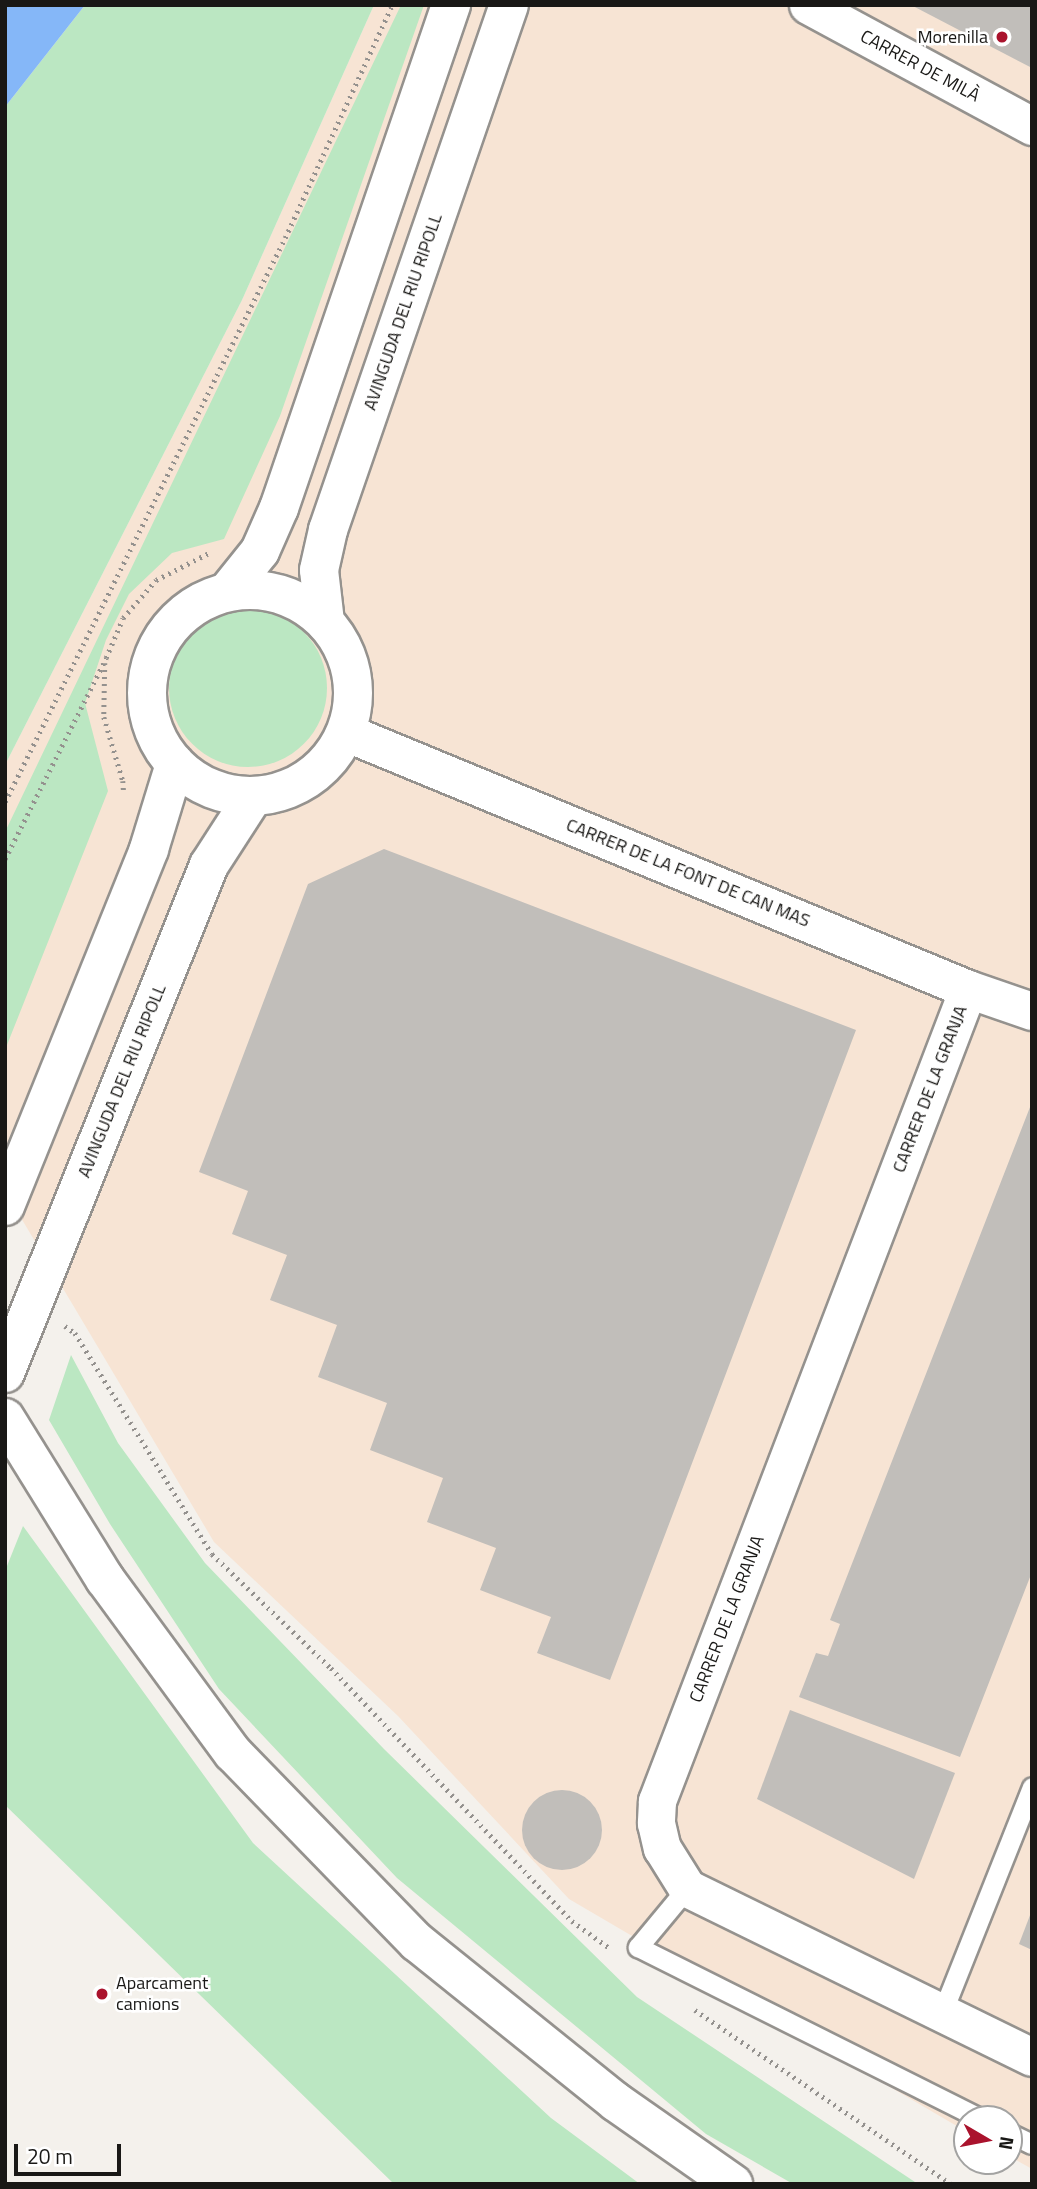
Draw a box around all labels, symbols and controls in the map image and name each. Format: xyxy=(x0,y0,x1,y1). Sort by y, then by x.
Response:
street label: CARRER DE MILÀ xyxy=(857,25,983,107)
place label: Morenilla xyxy=(917,26,988,48)
marker: Morenilla xyxy=(994,29,1010,45)
street label: AVINGUDA DEL RIU RIPOLL xyxy=(359,211,447,413)
street label: CARRER DE LA FONT DE CAN MAS xyxy=(563,814,813,932)
street label: AVINGUDA DEL RIU RIPOLL xyxy=(73,981,171,1181)
street label: CARRER DE LA GRANJA xyxy=(888,1002,972,1176)
street label: CARRER DE LA GRANJA xyxy=(685,1532,769,1706)
place label: Aparcament camions xyxy=(116,1973,208,2016)
marker: Aparcament camions xyxy=(94,1986,110,2002)
north arrow xyxy=(953,2105,1023,2175)
scale bar xyxy=(18,2130,124,2174)
text: N xyxy=(992,2134,1023,2152)
text: 20 m xyxy=(27,2140,73,2172)

